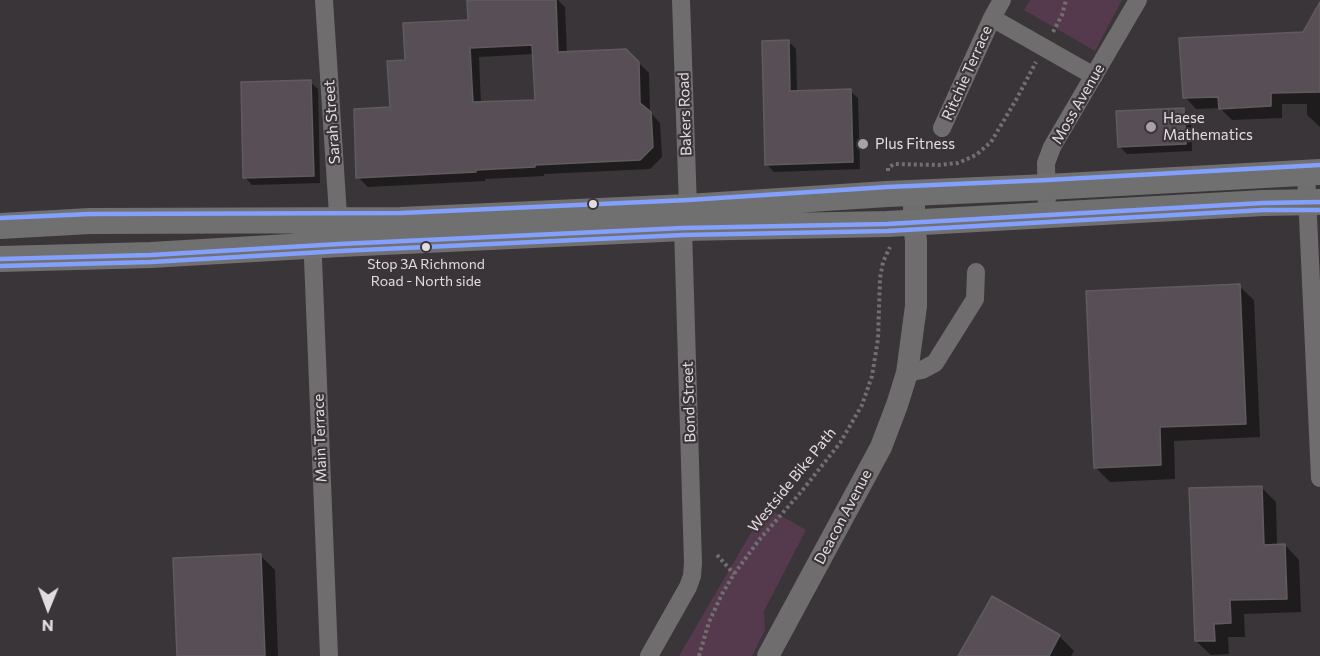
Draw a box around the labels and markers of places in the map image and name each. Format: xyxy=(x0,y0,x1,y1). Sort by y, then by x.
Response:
place label: Haese Mathematics xyxy=(1163,109,1253,144)
marker: Haese Mathematics xyxy=(1144,120,1158,134)
place label: Plus Fitness xyxy=(875,135,955,153)
marker: Plus Fitness xyxy=(856,137,870,151)
unlabelled marker xyxy=(587,198,599,210)
marker: Stop 3A Richmond Road - North side xyxy=(420,241,432,253)
place label: Stop 3A Richmond Road - North side xyxy=(367,256,485,288)

